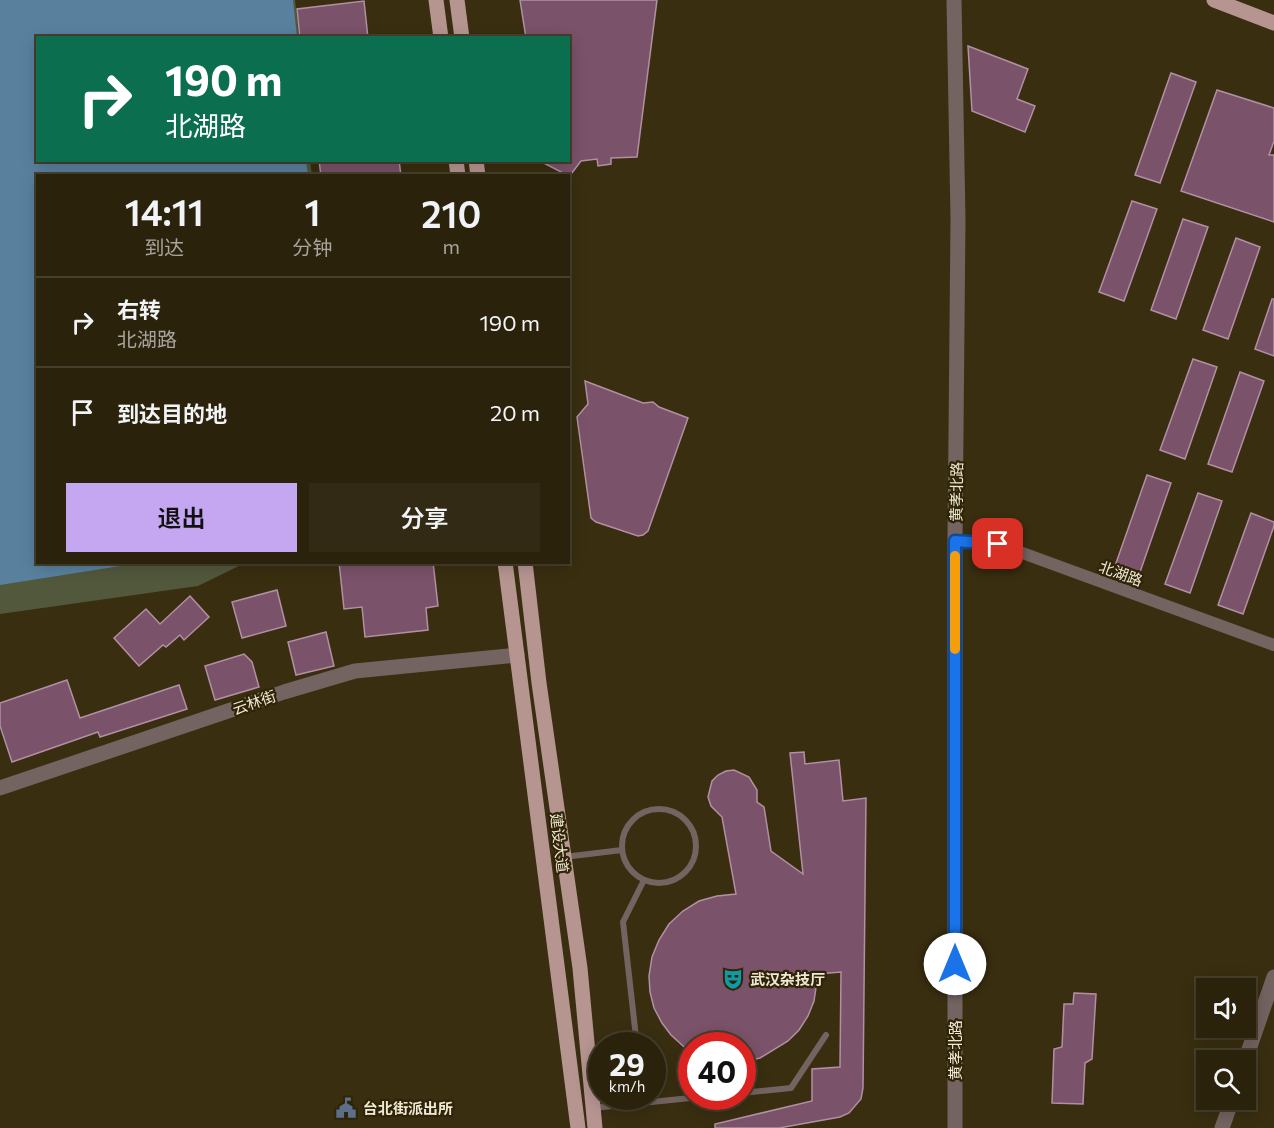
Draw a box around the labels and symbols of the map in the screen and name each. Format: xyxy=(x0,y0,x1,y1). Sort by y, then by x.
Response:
street label: 黄孝北路 xyxy=(946,462,966,522)
pin xyxy=(972,518,1023,569)
street label: 北湖路 xyxy=(1097,557,1145,589)
street label: 云林街 xyxy=(230,686,278,718)
street label: 建设大道 xyxy=(547,812,573,874)
position arrow xyxy=(923,932,987,996)
theatre icon: 武汉杂技厅 xyxy=(721,967,745,991)
place label: 武汉杂技厅 xyxy=(750,970,825,988)
street label: 黄孝北路 xyxy=(946,1020,964,1080)
speed limit sign: 40 xyxy=(678,1032,756,1110)
public building icon: 台北街派出所 xyxy=(334,1096,358,1120)
place label: 台北街派出所 xyxy=(363,1099,453,1117)

